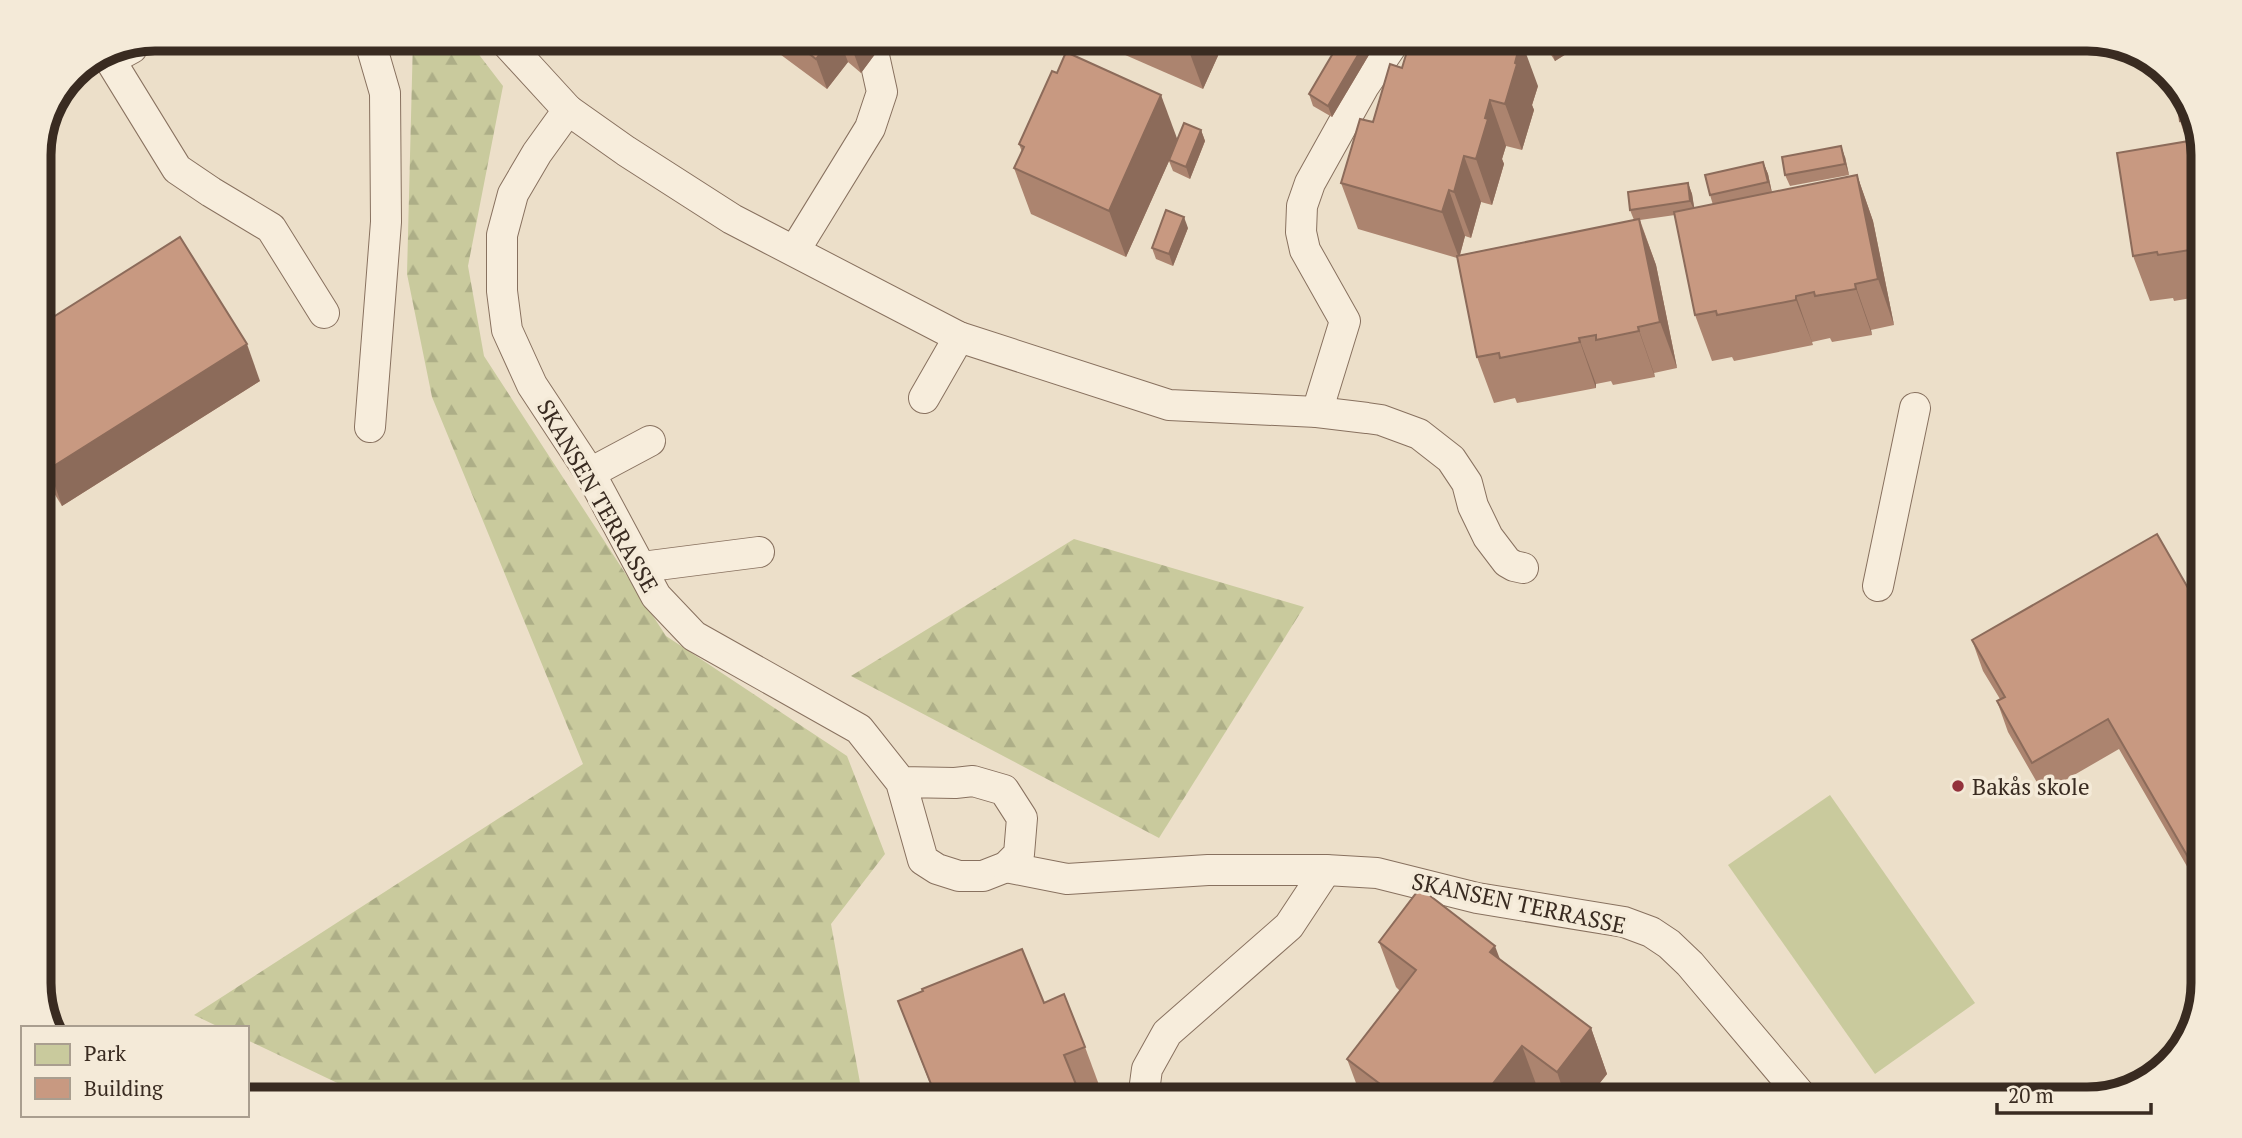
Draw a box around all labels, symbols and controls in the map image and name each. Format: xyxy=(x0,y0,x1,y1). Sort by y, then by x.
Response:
street label: SKANSEN TERRASSE xyxy=(530,394,666,598)
place label: Bakås skole xyxy=(1972,771,2090,802)
marker: Bakås skole xyxy=(1950,778,1966,794)
street label: SKANSEN TERRASSE xyxy=(1409,865,1629,941)
legend xyxy=(21,1026,248,1117)
text: Park xyxy=(84,1039,126,1067)
scale bar xyxy=(1997,1072,2151,1116)
text: Building xyxy=(84,1074,164,1102)
text: 20 m xyxy=(2008,1081,2054,1109)

